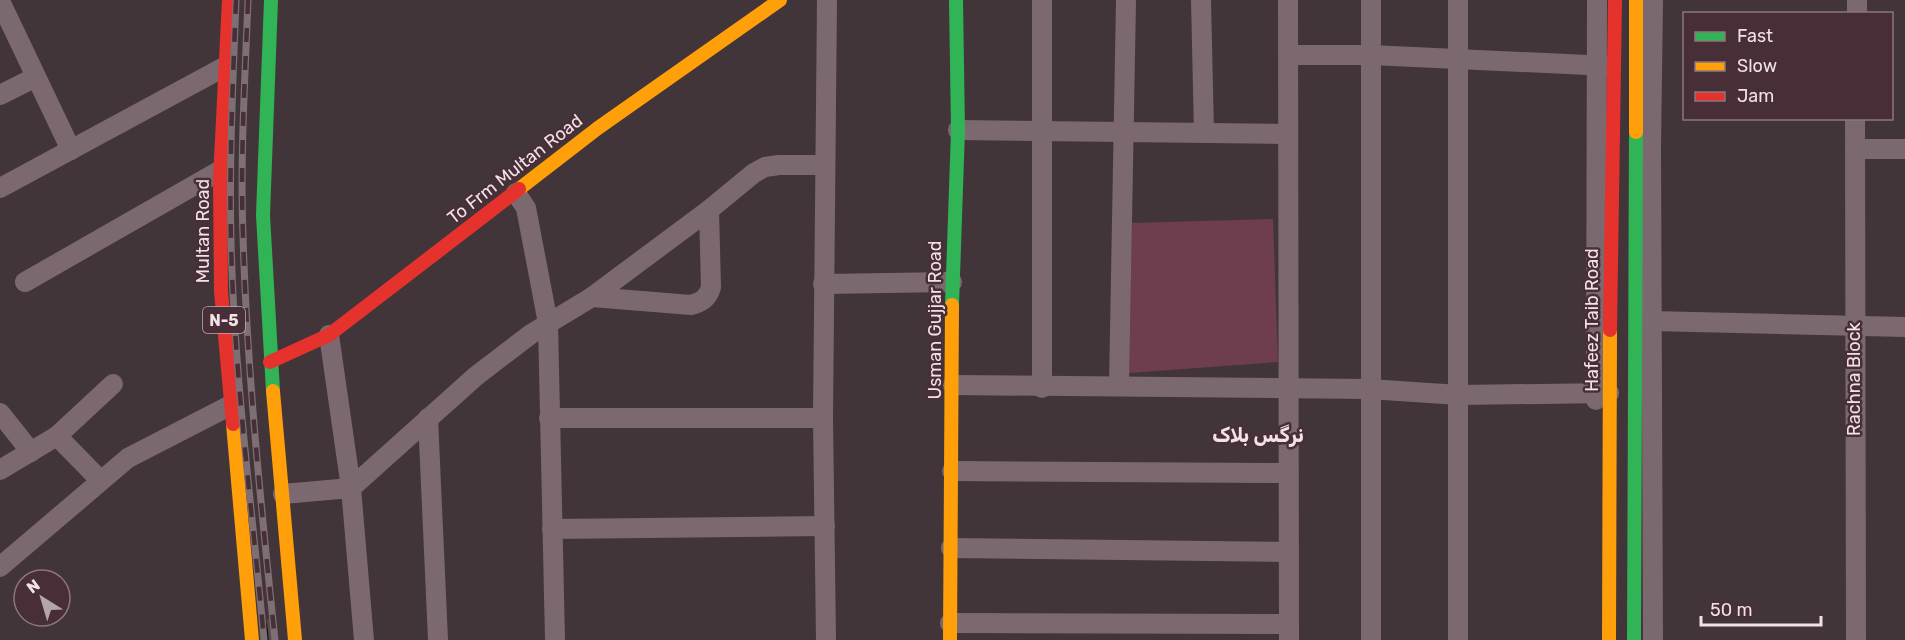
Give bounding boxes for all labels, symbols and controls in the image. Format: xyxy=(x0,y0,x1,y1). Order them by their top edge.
legend xyxy=(1683,12,1893,120)
text: Fast xyxy=(1737,25,1773,47)
text: Slow xyxy=(1737,55,1777,77)
text: Jam xyxy=(1737,85,1774,107)
street label: To Frm Multan Road xyxy=(443,109,587,229)
street label: Multan Road xyxy=(192,179,214,283)
street label: Usman Gujjar Road xyxy=(924,241,946,399)
street label: Hafeez Taib Road xyxy=(1581,248,1603,392)
road number: N-5 xyxy=(203,307,245,333)
street label: Rachna Block xyxy=(1843,321,1865,436)
district label: نرگس بلاک xyxy=(1212,423,1304,447)
north arrow xyxy=(12,568,72,628)
text: N xyxy=(23,575,44,597)
scale bar xyxy=(1701,589,1821,627)
text: 50 m xyxy=(1710,599,1753,621)

